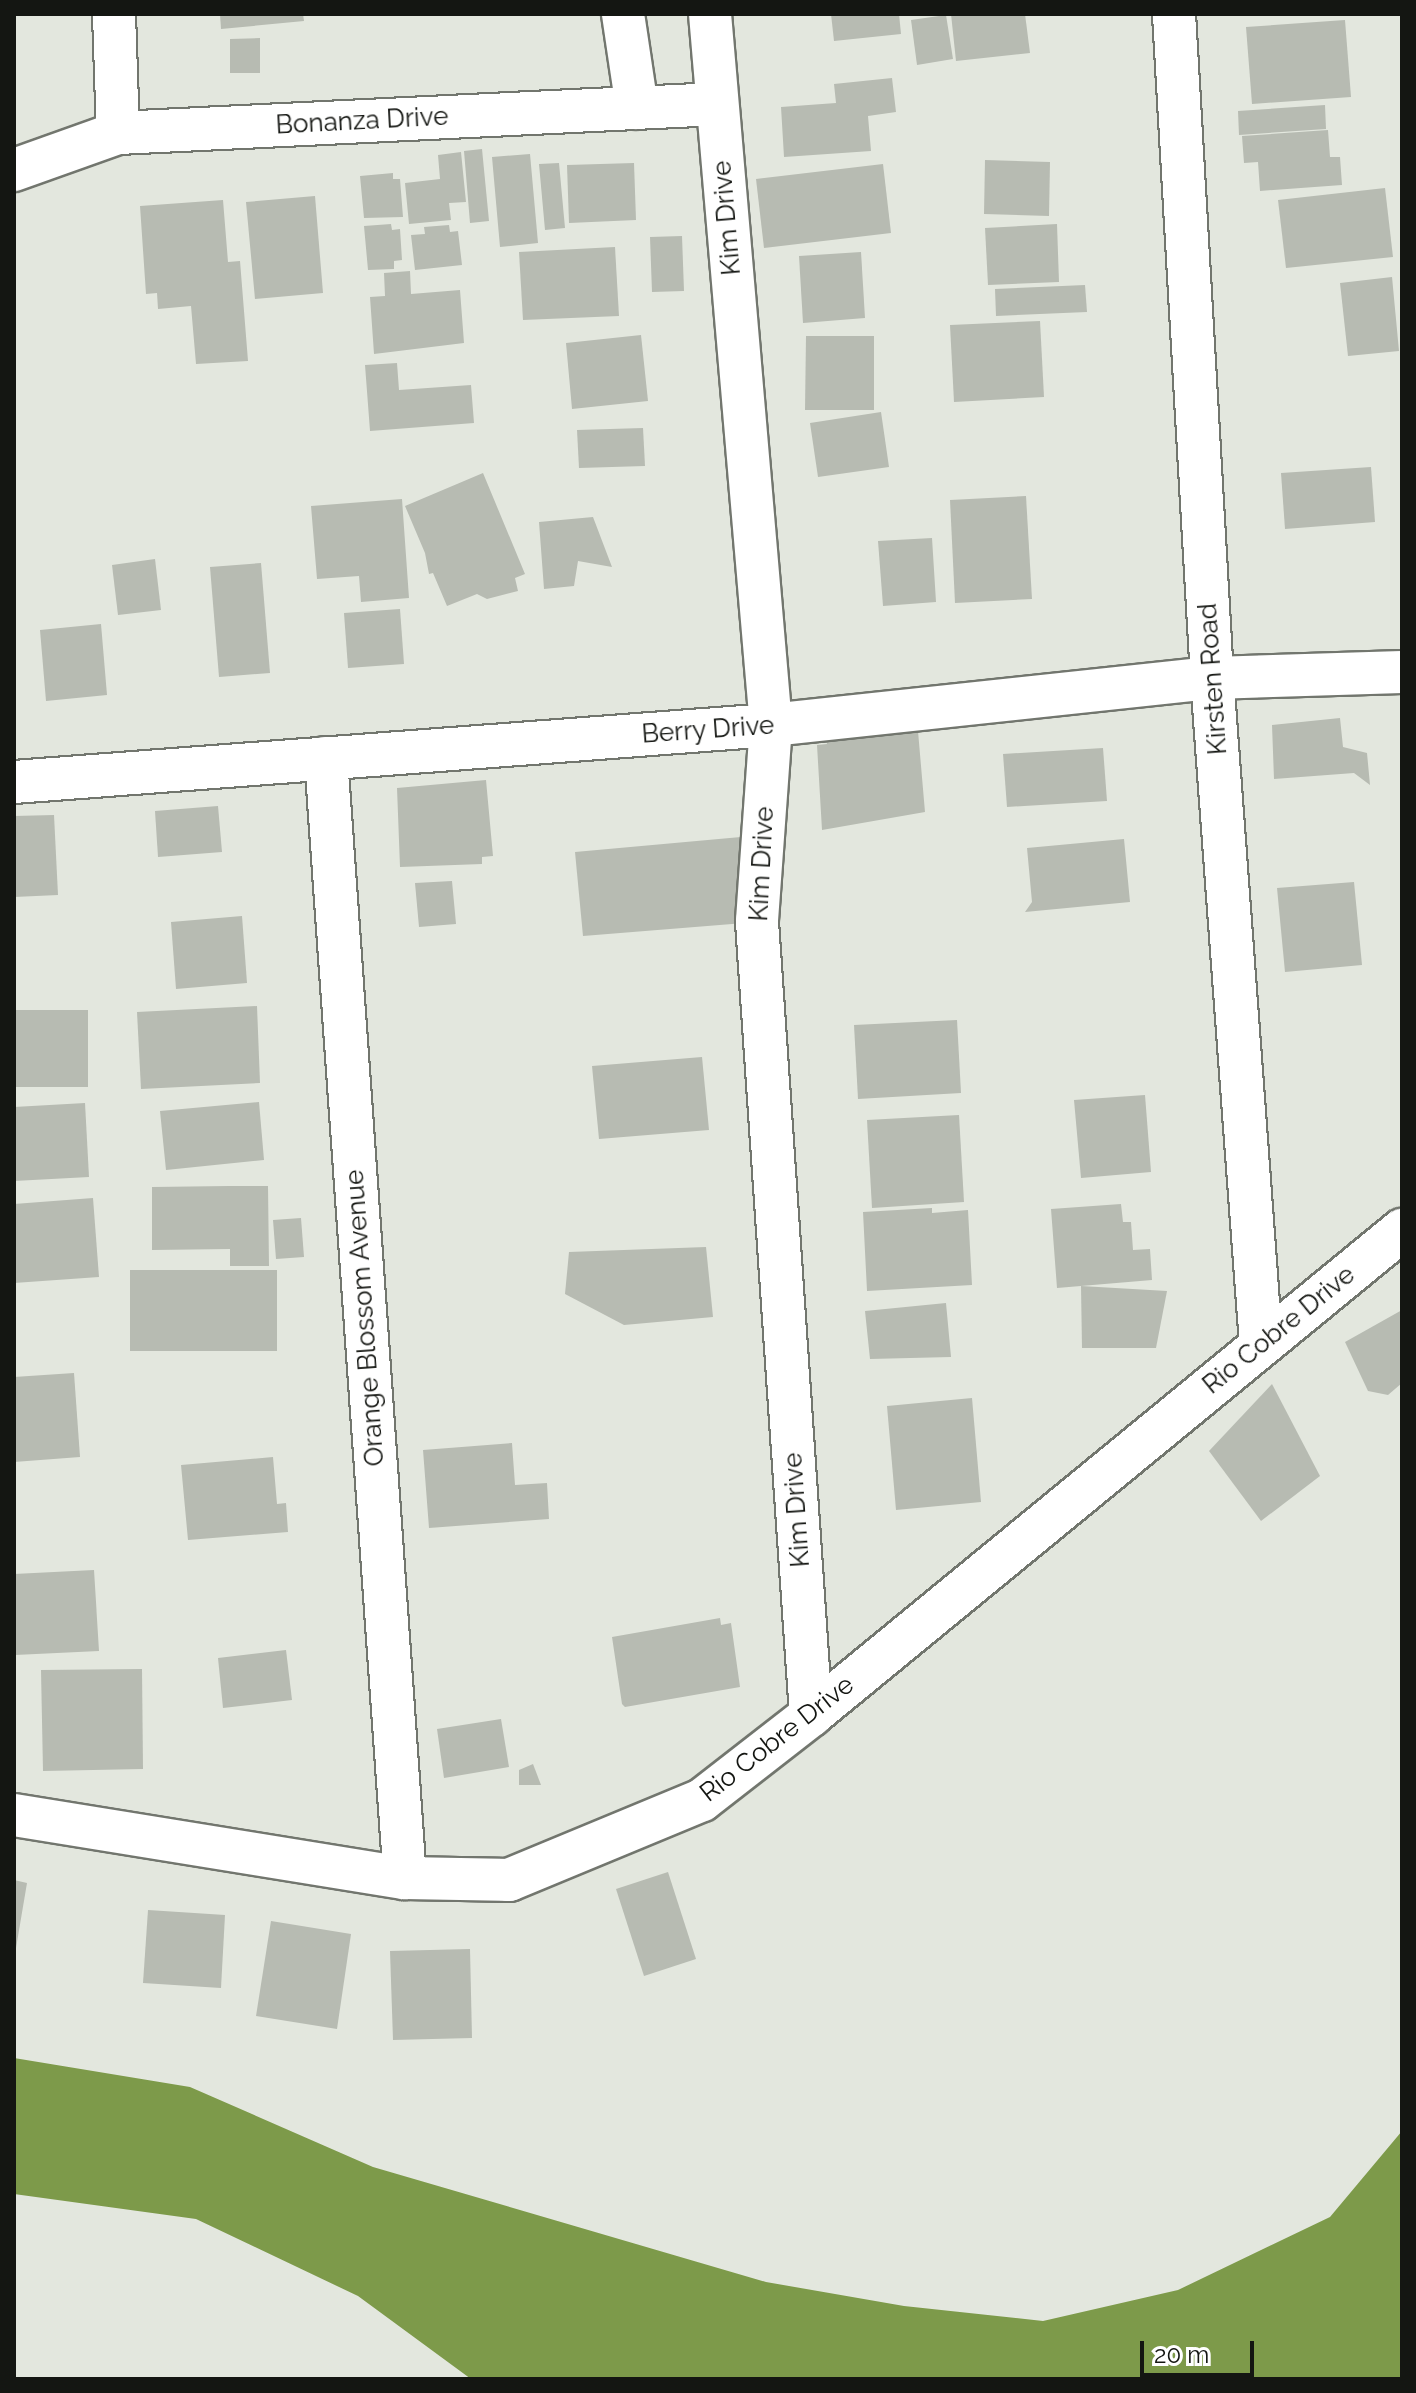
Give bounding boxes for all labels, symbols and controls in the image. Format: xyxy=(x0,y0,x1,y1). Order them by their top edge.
street label: Bonanza Drive xyxy=(275,101,449,141)
street label: Kim Drive xyxy=(706,159,748,277)
street label: Kirsten Road xyxy=(1192,602,1234,756)
street label: Berry Drive xyxy=(640,710,776,750)
street label: Kim Drive xyxy=(743,806,781,922)
street label: Orange Blossom Avenue xyxy=(339,1168,391,1468)
street label: Rio Cobre Drive xyxy=(1197,1259,1361,1401)
street label: Kim Drive xyxy=(777,1452,817,1568)
street label: Rio Cobre Drive xyxy=(694,1669,860,1809)
scale bar xyxy=(1144,2325,1258,2375)
text: 20 m xyxy=(1154,2340,1209,2369)

